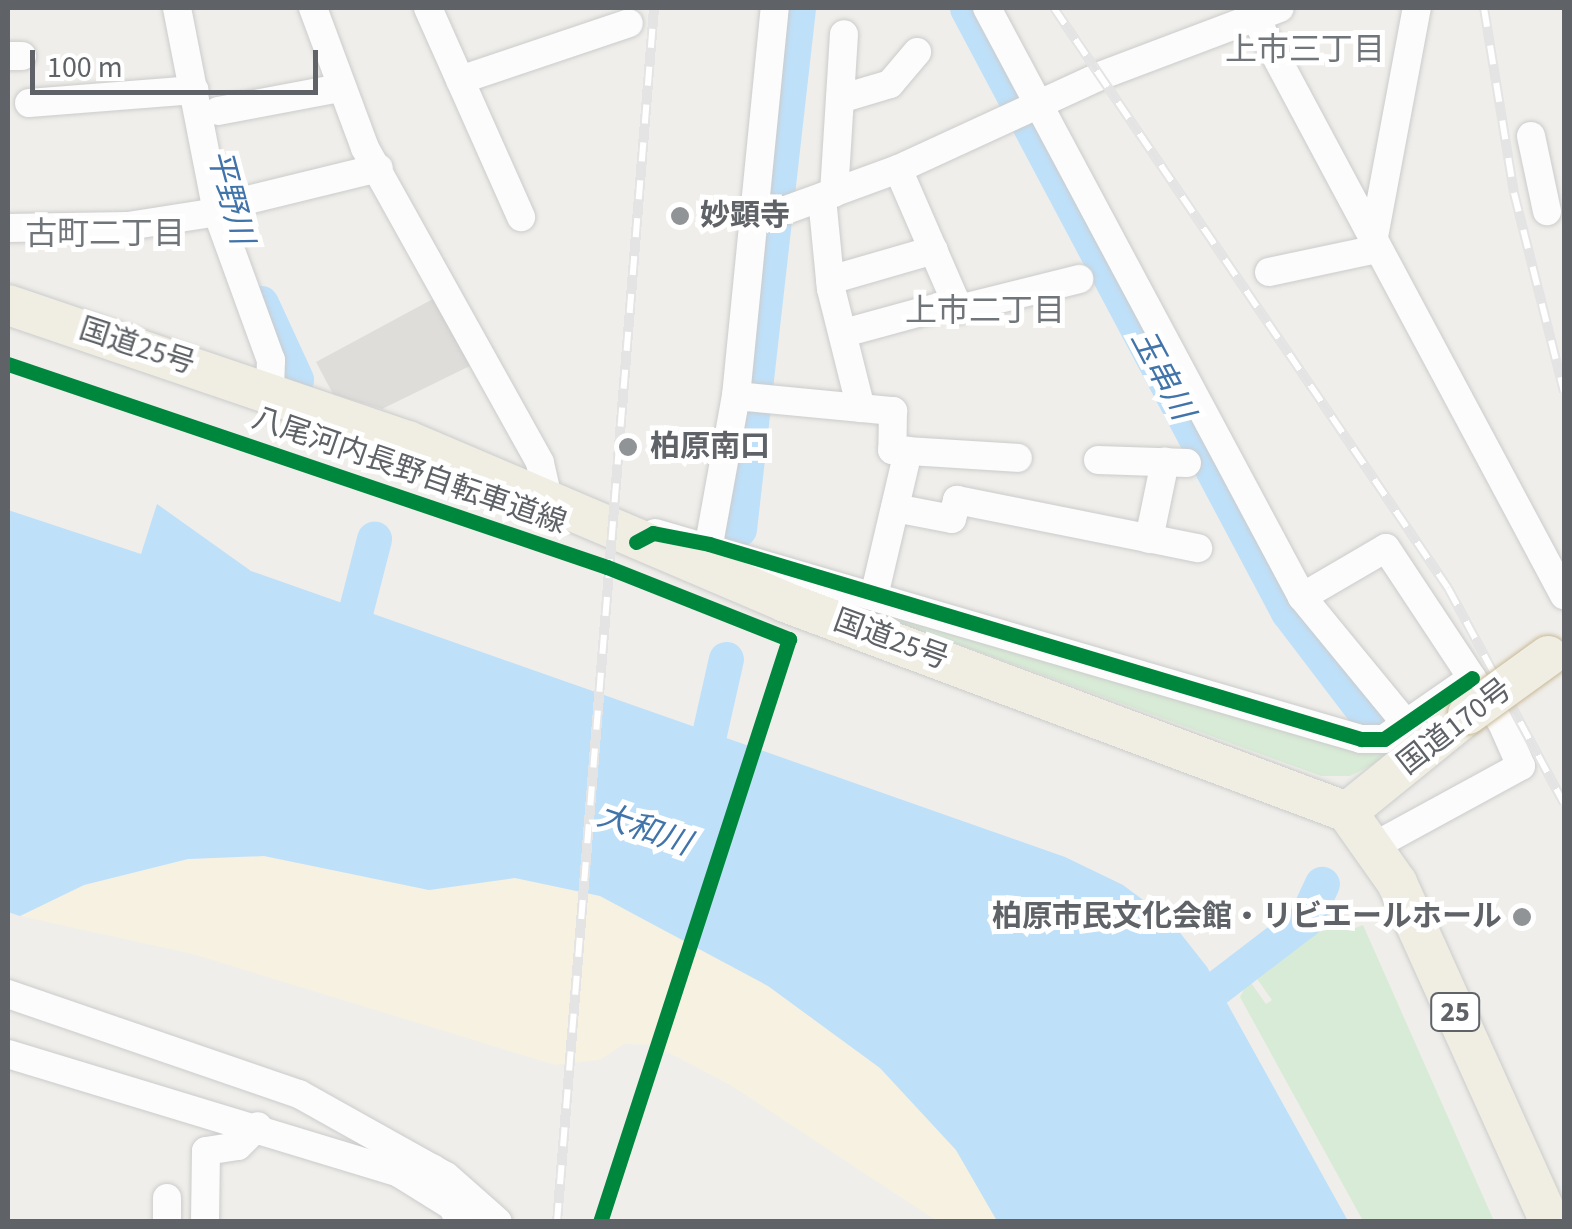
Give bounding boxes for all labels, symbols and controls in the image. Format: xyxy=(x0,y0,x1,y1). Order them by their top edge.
scale bar xyxy=(35,30,322,92)
district label: 上市三丁目 xyxy=(1225,31,1385,69)
text: 100 m xyxy=(47,46,123,89)
water label: 平野川 xyxy=(199,146,261,248)
place label: 妙顕寺 xyxy=(700,198,790,234)
marker: 妙顕寺 xyxy=(669,205,691,227)
district label: 古町二丁目 xyxy=(25,215,185,253)
district label: 上市二丁目 xyxy=(905,292,1065,330)
street label: 国道25号 xyxy=(74,311,200,383)
water label: 玉串川 xyxy=(1123,324,1201,426)
street label: 八尾河内長野自転車道線 xyxy=(247,400,571,542)
place label: 柏原南口 xyxy=(650,429,770,465)
marker: 柏原南口 xyxy=(615,434,641,460)
street label: 国道25号 xyxy=(829,603,953,677)
street label: 国道170号 xyxy=(1391,671,1519,783)
water label: 大和川 xyxy=(592,796,696,864)
place label: 柏原市民文化会館・リビエールホール xyxy=(992,899,1502,935)
marker: 柏原市民文化会館・リビエールホール xyxy=(1511,906,1533,928)
road number: 25 xyxy=(1430,989,1480,1035)

